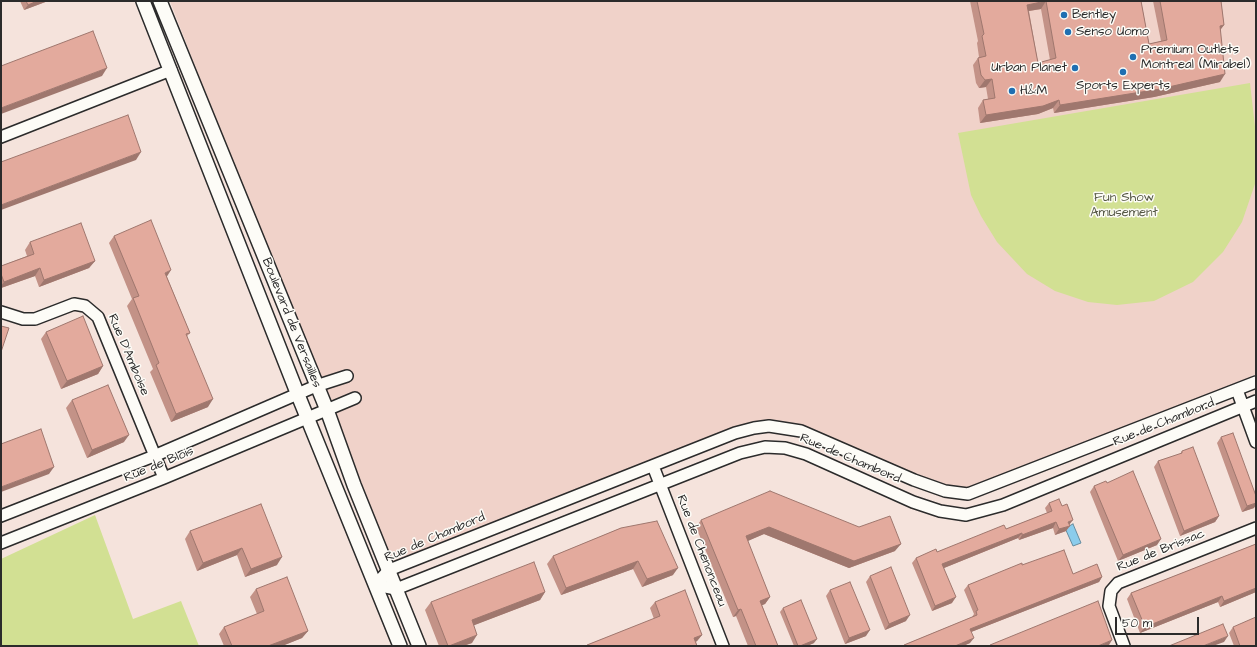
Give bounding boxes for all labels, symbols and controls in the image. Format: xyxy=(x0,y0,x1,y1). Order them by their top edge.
place label: Bentley xyxy=(1072,7,1116,23)
marker: Bentley xyxy=(1059,10,1069,20)
place label: Senso Uomo xyxy=(1076,24,1149,40)
marker: Senso Uomo xyxy=(1063,27,1073,37)
place label: Premium Outlets Montreal (Mirabel) xyxy=(1141,42,1250,73)
marker: Premium Outlets Montreal (Mirabel) xyxy=(1128,52,1138,62)
place label: Urban Planet xyxy=(991,60,1067,76)
marker: Urban Planet xyxy=(1070,63,1080,73)
marker: Sports Experts xyxy=(1118,67,1128,77)
place label: Sports Experts xyxy=(1076,78,1170,94)
place label: H&M xyxy=(1020,83,1047,99)
marker: H&M xyxy=(1007,86,1017,96)
park label: Fun Show Amusement xyxy=(1090,190,1158,221)
street label: Boulevard de Versailles xyxy=(258,256,324,390)
street label: Rue D'Amboise xyxy=(104,312,152,398)
street label: Rue de Chambord xyxy=(1111,396,1217,450)
street label: Rue de Chambord xyxy=(797,431,903,487)
street label: Rue de Blois xyxy=(122,444,196,486)
street label: Rue de Chenonceau xyxy=(672,493,730,609)
street label: Rue de Chambord xyxy=(382,510,488,566)
street label: Rue de Brissac xyxy=(1115,526,1207,576)
scale bar xyxy=(1117,609,1201,635)
text: 50 m xyxy=(1122,615,1152,632)

